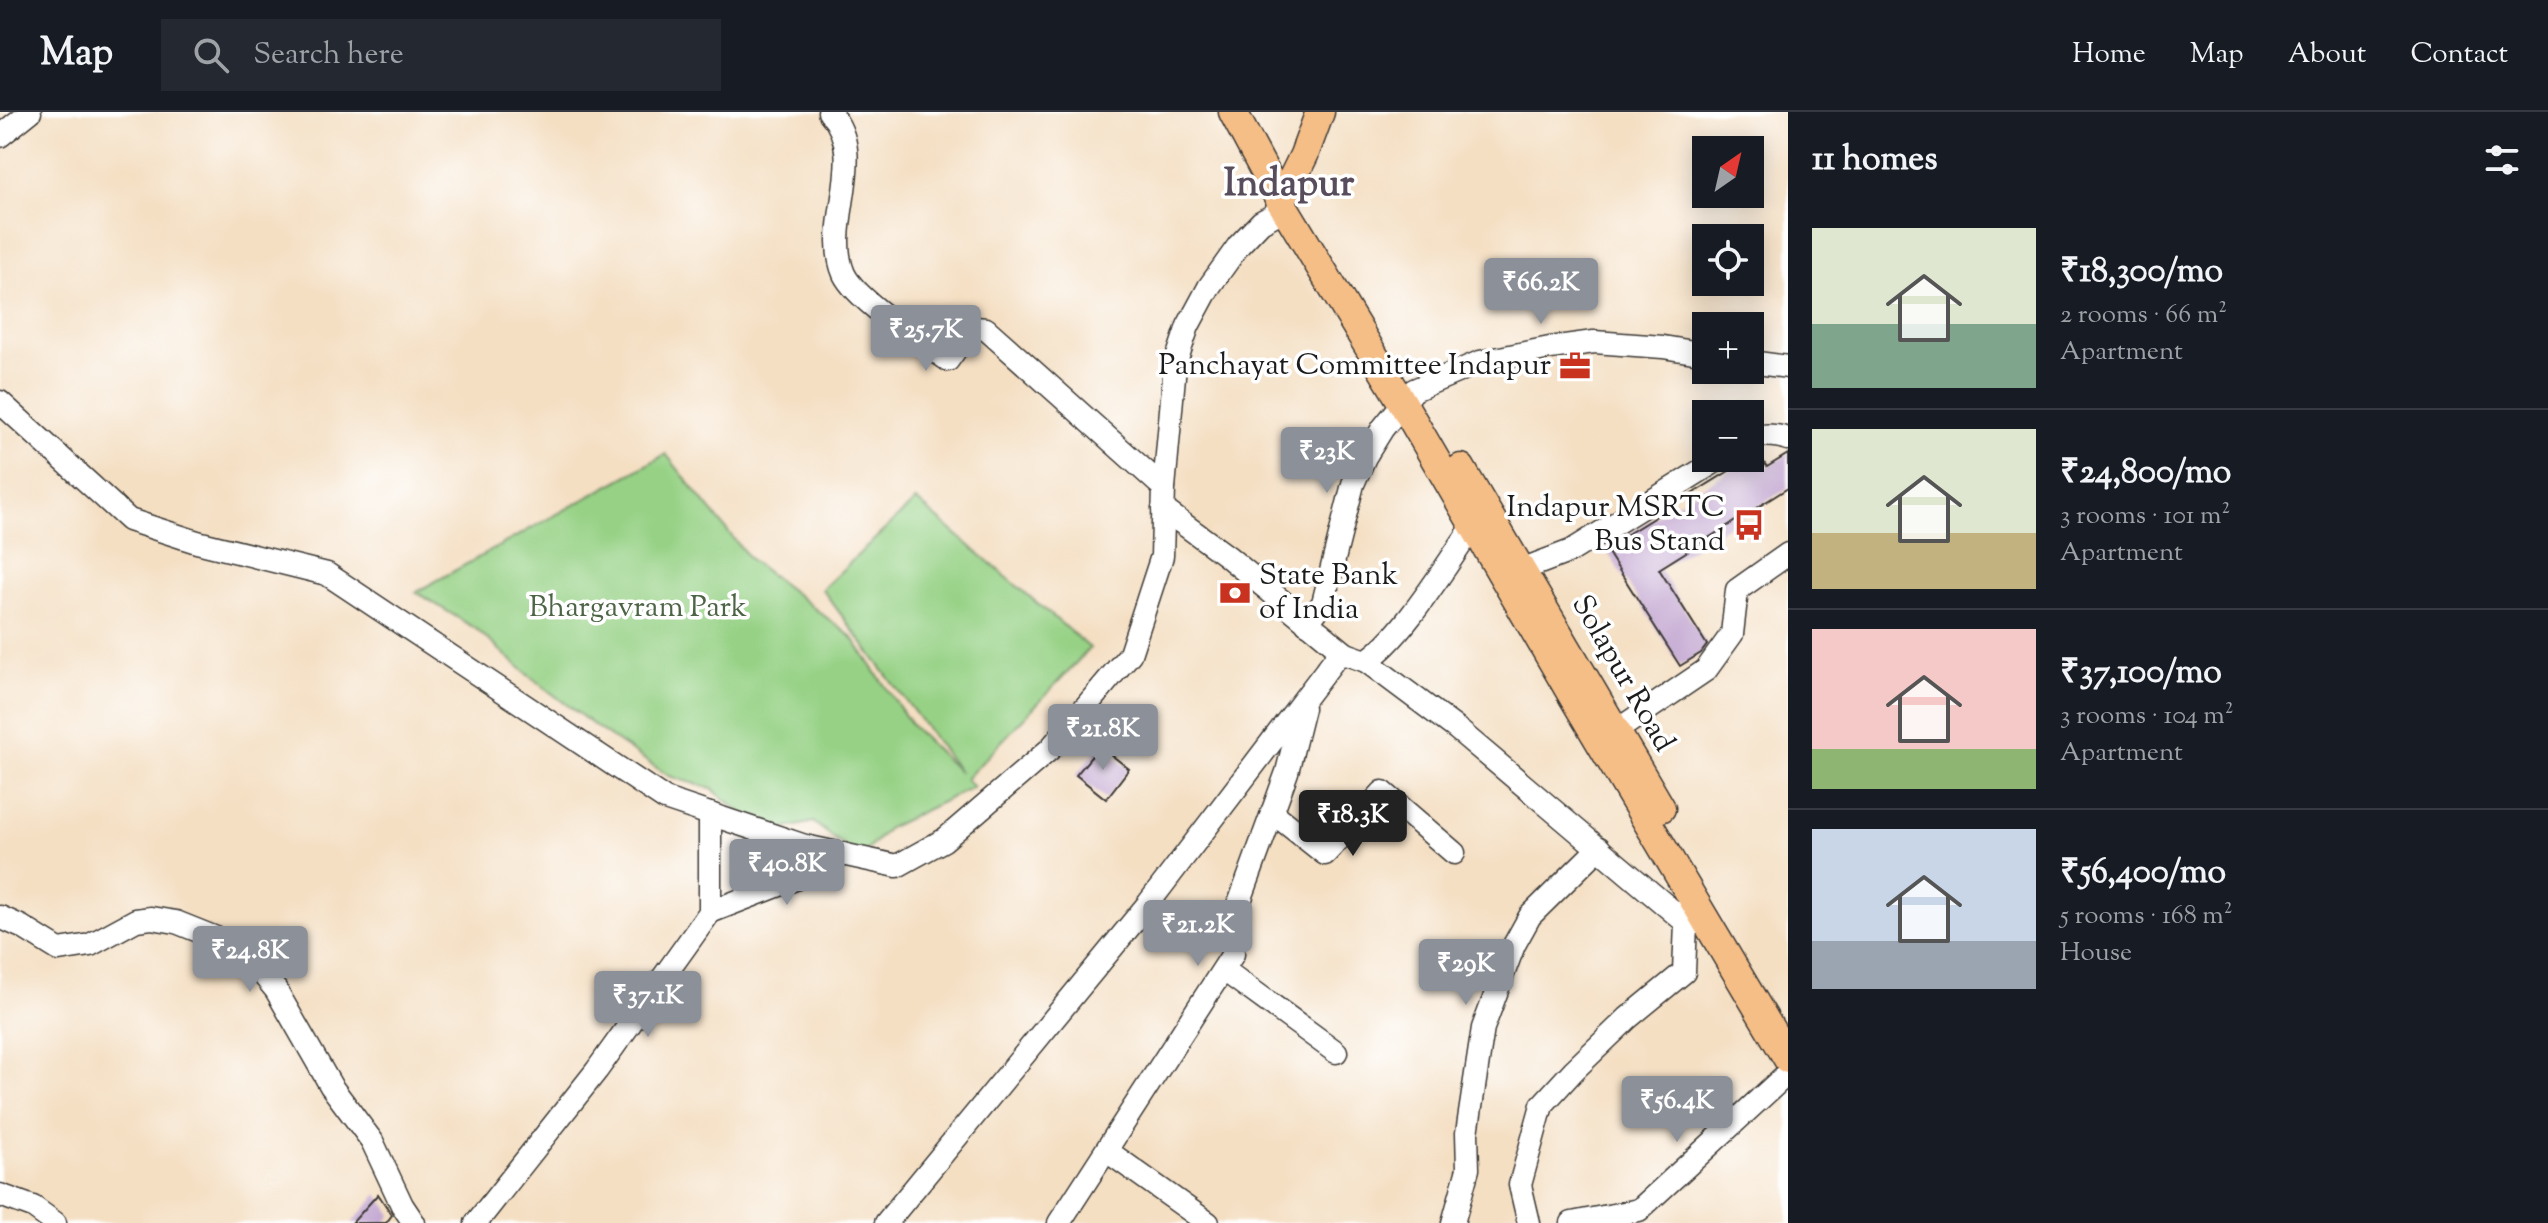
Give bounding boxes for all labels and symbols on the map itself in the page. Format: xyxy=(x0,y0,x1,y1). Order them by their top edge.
north arrow xyxy=(1692,136,1764,208)
district label: Indapur xyxy=(1224,159,1355,213)
pin: ₹66.2K xyxy=(1476,258,1606,326)
pin: ₹25.7K xyxy=(861,305,991,373)
place label: Panchayat Committee Indapur xyxy=(1158,345,1551,388)
office icon: Panchayat Committee Indapur xyxy=(1558,349,1592,383)
pin: ₹23K xyxy=(1280,427,1374,495)
place label: Indapur MSRTC Bus Stand xyxy=(1506,487,1725,564)
bus stop icon: Indapur MSRTC Bus Stand xyxy=(1732,508,1766,542)
place label: State Bank of India xyxy=(1259,555,1398,632)
bank icon: State Bank of India xyxy=(1218,576,1252,610)
park label: Bhargavram Park xyxy=(529,587,747,630)
street label: Solapur Road xyxy=(1560,587,1684,761)
pin: ₹21.8K xyxy=(1038,704,1168,772)
pin: ₹18.3K xyxy=(1288,790,1418,858)
pin: ₹40.8K xyxy=(722,839,852,907)
pin: ₹21.2K xyxy=(1133,900,1263,968)
pin: ₹24.8K xyxy=(185,926,315,994)
pin: ₹29K xyxy=(1419,939,1513,1007)
pin: ₹37.1K xyxy=(583,971,713,1039)
pin: ₹56.4K xyxy=(1612,1076,1742,1144)

